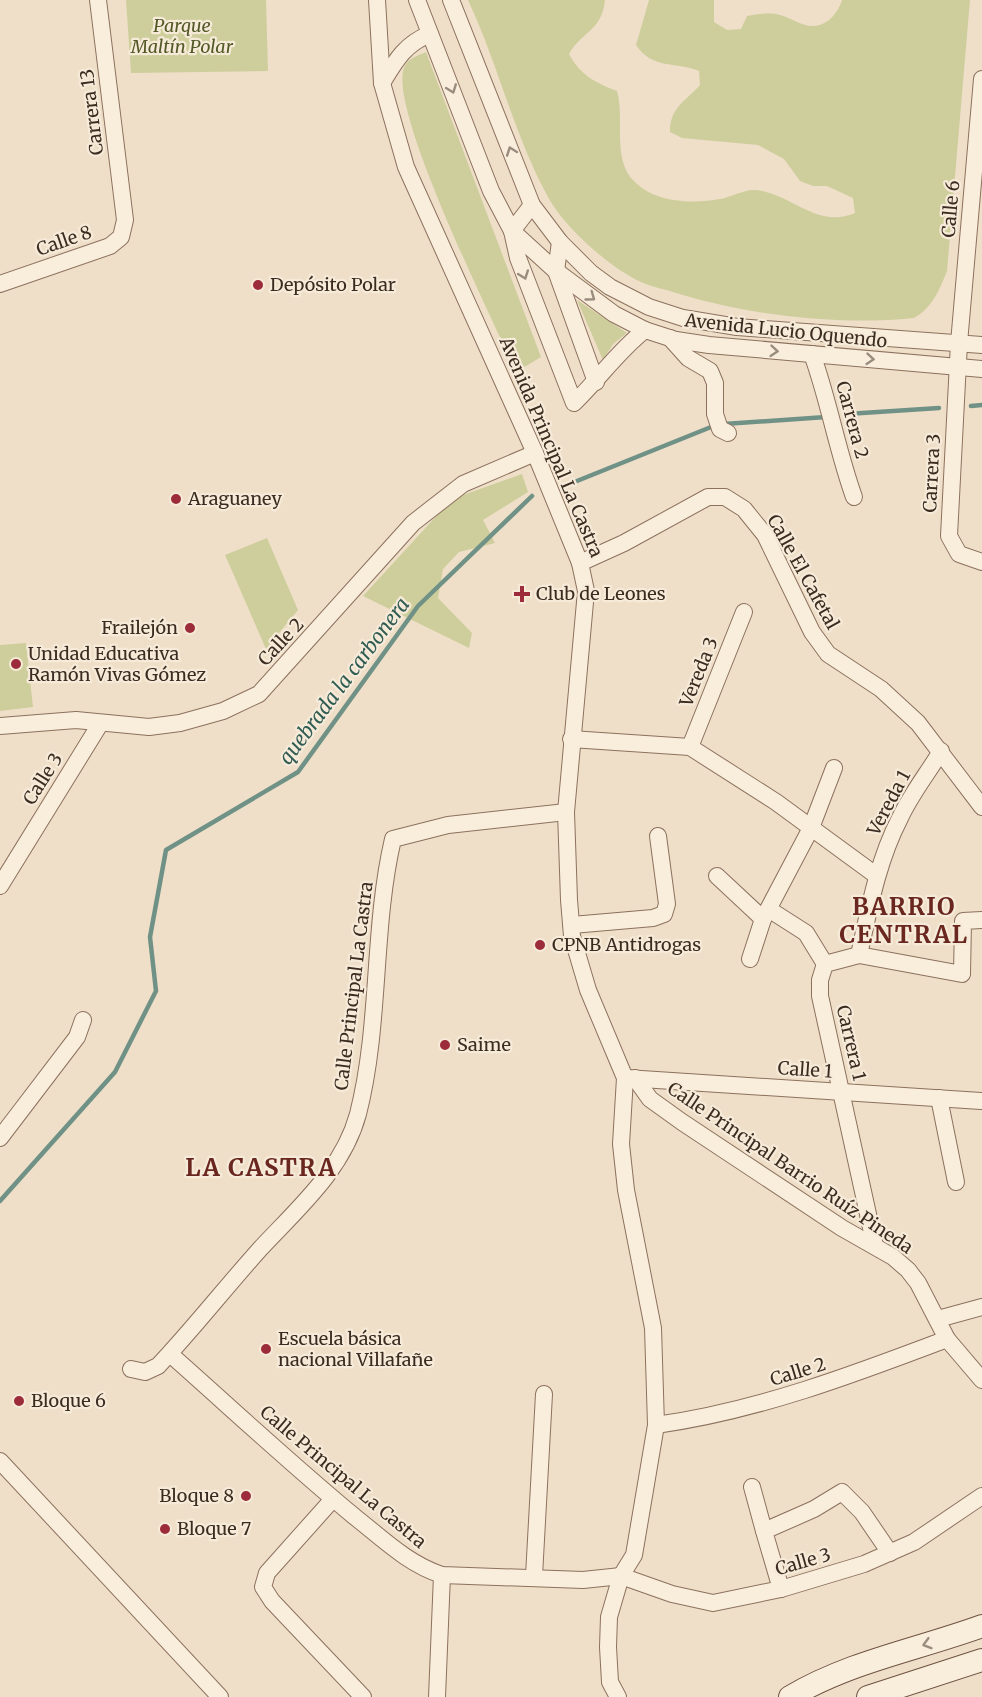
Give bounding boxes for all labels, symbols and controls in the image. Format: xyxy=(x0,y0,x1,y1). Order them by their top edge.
park label: Parque Maltín Polar xyxy=(130,14,234,58)
street label: Carrera 13 xyxy=(75,68,108,156)
one-way arrow xyxy=(444,83,457,93)
one-way arrow xyxy=(505,146,518,156)
street label: Calle 6 xyxy=(937,179,964,239)
street label: Calle 8 xyxy=(33,220,95,261)
one-way arrow xyxy=(517,270,530,280)
place label: Depósito Polar xyxy=(270,273,396,296)
marker: Depósito Polar xyxy=(251,278,265,292)
one-way arrow xyxy=(584,290,595,301)
street label: Avenida Lucio Oquendo xyxy=(683,308,888,353)
street label: Avenida Principal La Castra xyxy=(494,332,609,561)
one-way arrow xyxy=(770,344,779,357)
one-way arrow xyxy=(866,352,875,365)
street label: Carrera 2 xyxy=(831,379,874,461)
street label: Carrera 3 xyxy=(918,433,945,513)
place label: Araguaney xyxy=(187,487,283,510)
marker: Araguaney xyxy=(169,492,183,506)
street label: Calle El Cafetal xyxy=(762,510,845,634)
place label: Club de Leones xyxy=(536,582,666,605)
marker: Club de Leones xyxy=(513,585,531,603)
water label: quebrada la carbonera xyxy=(273,592,415,769)
street label: Calle 2 xyxy=(253,613,309,670)
place label: Frailejón xyxy=(101,616,178,639)
marker: Frailejón xyxy=(183,621,197,635)
street label: Vereda 3 xyxy=(674,634,723,711)
place label: Unidad Educativa Ramón Vivas Gómez xyxy=(28,642,206,686)
marker: Unidad Educativa Ramón Vivas Gómez xyxy=(9,657,23,671)
street label: Calle 3 xyxy=(18,749,67,809)
street label: Vereda 1 xyxy=(861,766,915,840)
street label: Calle Principal La Castra xyxy=(329,880,378,1092)
district label: BARRIO CENTRAL xyxy=(839,891,969,950)
place label: CPNB Antidrogas xyxy=(552,933,701,956)
marker: CPNB Antidrogas xyxy=(533,938,547,952)
street label: Carrera 1 xyxy=(832,1003,871,1083)
place label: Saime xyxy=(457,1033,511,1056)
marker: Saime xyxy=(438,1038,452,1052)
street label: Calle 1 xyxy=(777,1056,833,1083)
street label: Calle Principal Barrio Ruíz Pineda xyxy=(663,1077,918,1259)
district label: LA CASTRA xyxy=(185,1152,337,1183)
place label: Escuela básica nacional Villafañe xyxy=(278,1327,433,1371)
marker: Escuela básica nacional Villafañe xyxy=(259,1342,273,1356)
street label: Calle 2 xyxy=(767,1352,829,1391)
place label: Bloque 6 xyxy=(31,1389,106,1412)
marker: Bloque 6 xyxy=(12,1394,26,1408)
street label: Calle Principal La Castra xyxy=(255,1400,431,1553)
place label: Bloque 8 xyxy=(159,1484,234,1507)
marker: Bloque 8 xyxy=(239,1489,253,1503)
place label: Bloque 7 xyxy=(177,1517,251,1540)
marker: Bloque 7 xyxy=(158,1522,172,1536)
street label: Calle 3 xyxy=(772,1543,833,1580)
one-way arrow xyxy=(922,1637,932,1649)

